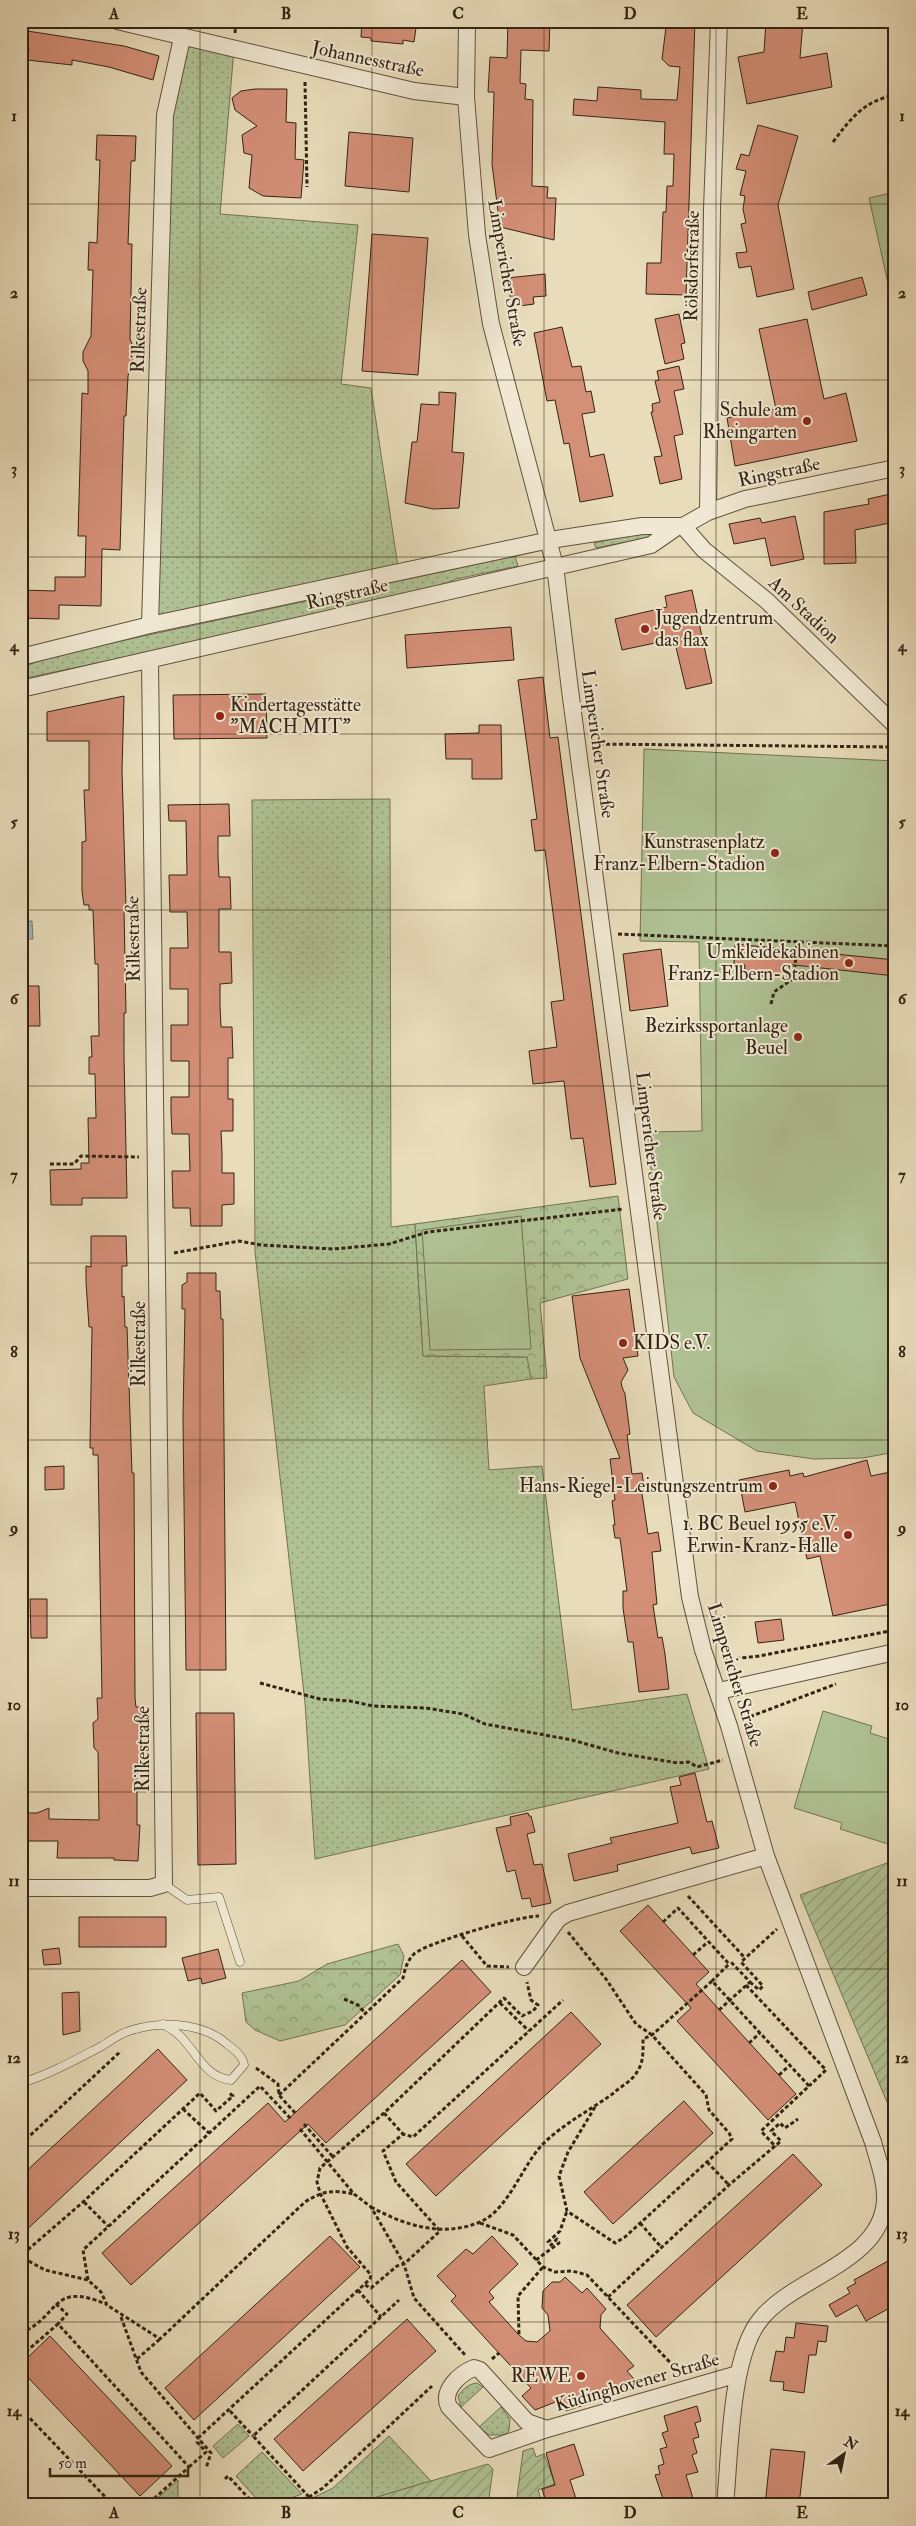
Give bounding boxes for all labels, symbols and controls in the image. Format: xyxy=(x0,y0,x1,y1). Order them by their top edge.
text: A xyxy=(108,4,120,24)
text: B xyxy=(281,4,291,24)
text: C xyxy=(452,4,464,24)
text: D xyxy=(623,4,637,24)
text: E xyxy=(796,4,808,24)
street label: Johannesstraße xyxy=(309,35,426,83)
text: 1 xyxy=(11,106,17,126)
text: 1 xyxy=(899,106,905,126)
street label: Limpericher Straße xyxy=(481,197,532,349)
street label: Rölsdorfstraße xyxy=(679,210,705,322)
text: 2 xyxy=(10,283,18,303)
text: 2 xyxy=(898,283,906,303)
street label: Rilkestraße xyxy=(126,287,152,373)
place label: Schule am Rheingarten xyxy=(703,398,797,444)
marker: Schule am Rheingarten xyxy=(801,415,813,427)
street label: Ringstraße xyxy=(736,452,822,492)
text: 3 xyxy=(11,459,17,479)
text: 3 xyxy=(899,459,905,479)
street label: Am Stadion xyxy=(763,570,845,649)
street label: Ringstraße xyxy=(304,573,390,615)
place label: Jugendzentrum das flax xyxy=(654,606,773,652)
marker: Jugendzentrum das flax xyxy=(639,623,651,635)
text: 4 xyxy=(9,636,20,656)
text: 4 xyxy=(897,636,908,656)
street label: Limpericher Straße xyxy=(575,668,620,820)
place label: Kindertagesstätte "MACH MIT" xyxy=(230,693,361,739)
marker: Kindertagesstätte "MACH MIT" xyxy=(214,710,226,722)
text: 5 xyxy=(10,812,18,832)
text: 5 xyxy=(898,812,906,832)
place label: Kunstrasenplatz Franz-Elbern-Stadion xyxy=(593,830,765,876)
marker: Kunstrasenplatz Franz-Elbern-Stadion xyxy=(769,847,781,859)
street label: Rilkestraße xyxy=(120,896,146,982)
place label: Umkleidekabinen Franz-Elbern-Stadion xyxy=(667,940,839,986)
marker: Umkleidekabinen Franz-Elbern-Stadion xyxy=(843,957,855,969)
text: 6 xyxy=(10,989,20,1009)
text: 6 xyxy=(898,989,908,1009)
place label: Bezirkssportanlage Beuel xyxy=(645,1014,788,1060)
marker: Bezirkssportanlage Beuel xyxy=(792,1031,804,1043)
street label: Limpericher Straße xyxy=(629,1070,672,1222)
text: 7 xyxy=(10,1165,18,1185)
text: 7 xyxy=(898,1165,906,1185)
street label: Rilkestraße xyxy=(127,1301,151,1387)
place label: KIDS e.V. xyxy=(633,1331,710,1355)
marker: KIDS e.V. xyxy=(617,1337,629,1349)
text: 8 xyxy=(10,1342,18,1362)
text: 8 xyxy=(898,1342,906,1362)
place label: Hans-Riegel-Leistungszentrum xyxy=(519,1474,763,1498)
marker: Hans-Riegel-Leistungszentrum xyxy=(767,1480,779,1492)
place label: 1. BC Beuel 1955 e.V. Erwin-Kranz-Halle xyxy=(683,1512,838,1558)
text: 9 xyxy=(8,1518,18,1538)
text: 9 xyxy=(896,1518,906,1538)
marker: 1. BC Beuel 1955 e.V. Erwin-Kranz-Halle xyxy=(842,1529,854,1541)
street label: Limpericher Straße xyxy=(701,1600,768,1750)
text: 10 xyxy=(7,1695,21,1715)
text: 10 xyxy=(895,1695,909,1715)
street label: Rilkestraße xyxy=(131,1706,155,1792)
text: 11 xyxy=(8,1871,20,1891)
text: 11 xyxy=(896,1871,908,1891)
text: 12 xyxy=(7,2048,21,2068)
text: 12 xyxy=(895,2048,909,2068)
text: 13 xyxy=(8,2224,20,2244)
text: 13 xyxy=(896,2224,908,2244)
street label: Küdinghovener Straße xyxy=(552,2347,722,2417)
place label: REWE xyxy=(511,2364,571,2388)
marker: REWE xyxy=(575,2370,587,2382)
text: 14 xyxy=(7,2401,23,2421)
text: 14 xyxy=(895,2401,911,2421)
north arrow xyxy=(818,2428,868,2478)
text: N xyxy=(840,2432,861,2454)
scale bar xyxy=(50,2446,188,2478)
text: 50 m xyxy=(58,2454,87,2473)
text: A xyxy=(108,2503,120,2523)
text: B xyxy=(281,2503,291,2523)
text: C xyxy=(452,2503,464,2523)
text: D xyxy=(623,2503,637,2523)
text: E xyxy=(796,2503,808,2523)

